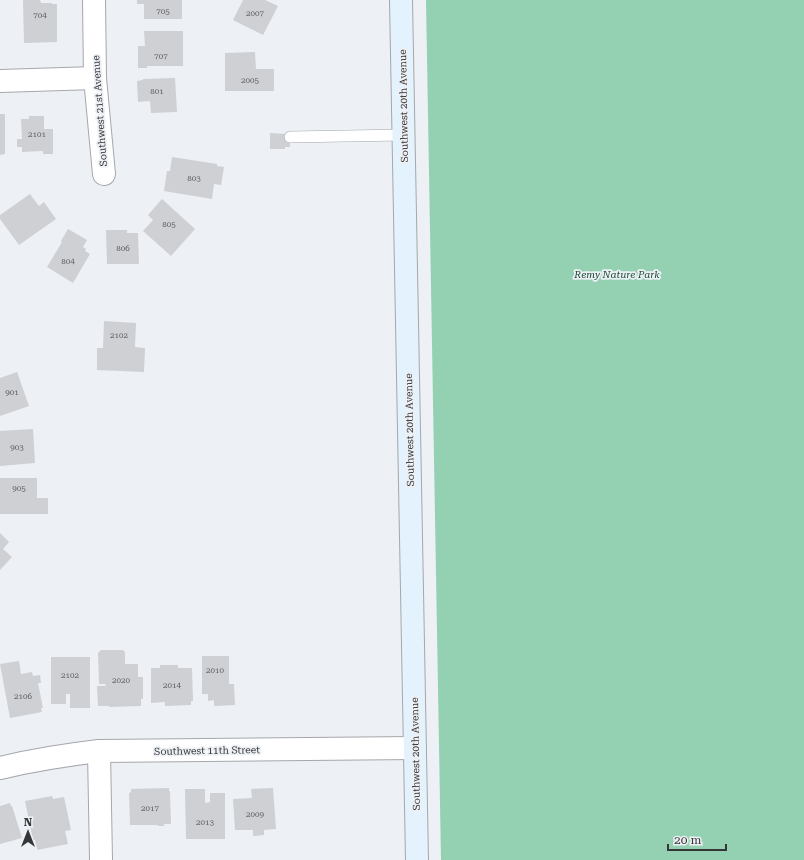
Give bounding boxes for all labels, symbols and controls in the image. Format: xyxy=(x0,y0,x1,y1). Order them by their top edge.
house number: 705 xyxy=(156,7,170,16)
house number: 2007 xyxy=(246,9,264,18)
house number: 704 xyxy=(33,11,47,20)
street label: Southwest 20th Avenue xyxy=(397,49,410,163)
house number: 707 xyxy=(154,52,168,61)
street label: Southwest 21st Avenue xyxy=(90,54,109,167)
house number: 2005 xyxy=(241,76,259,85)
house number: 801 xyxy=(150,87,164,96)
house number: 2101 xyxy=(28,130,46,139)
house number: 803 xyxy=(187,174,201,183)
house number: 805 xyxy=(162,220,176,229)
house number: 806 xyxy=(116,244,130,253)
house number: 804 xyxy=(61,257,75,266)
park label: Remy Nature Park xyxy=(573,269,660,280)
house number: 2102 xyxy=(110,331,128,340)
street label: Southwest 20th Avenue xyxy=(403,373,416,487)
house number: 901 xyxy=(5,388,19,397)
house number: 903 xyxy=(10,443,24,452)
house number: 905 xyxy=(12,484,26,493)
house number: 2010 xyxy=(206,666,224,675)
house number: 2102 xyxy=(61,671,79,680)
house number: 2020 xyxy=(112,676,130,685)
house number: 2014 xyxy=(163,681,181,690)
house number: 2106 xyxy=(14,692,32,701)
street label: Southwest 20th Avenue xyxy=(409,697,422,811)
street label: Southwest 11th Street xyxy=(154,744,260,757)
house number: 2017 xyxy=(141,804,159,813)
house number: 2009 xyxy=(246,810,264,819)
north arrow xyxy=(8,812,48,852)
text: N xyxy=(24,816,33,829)
house number: 2013 xyxy=(196,818,214,827)
scale bar xyxy=(668,826,726,852)
text: 20 m xyxy=(674,833,701,847)

